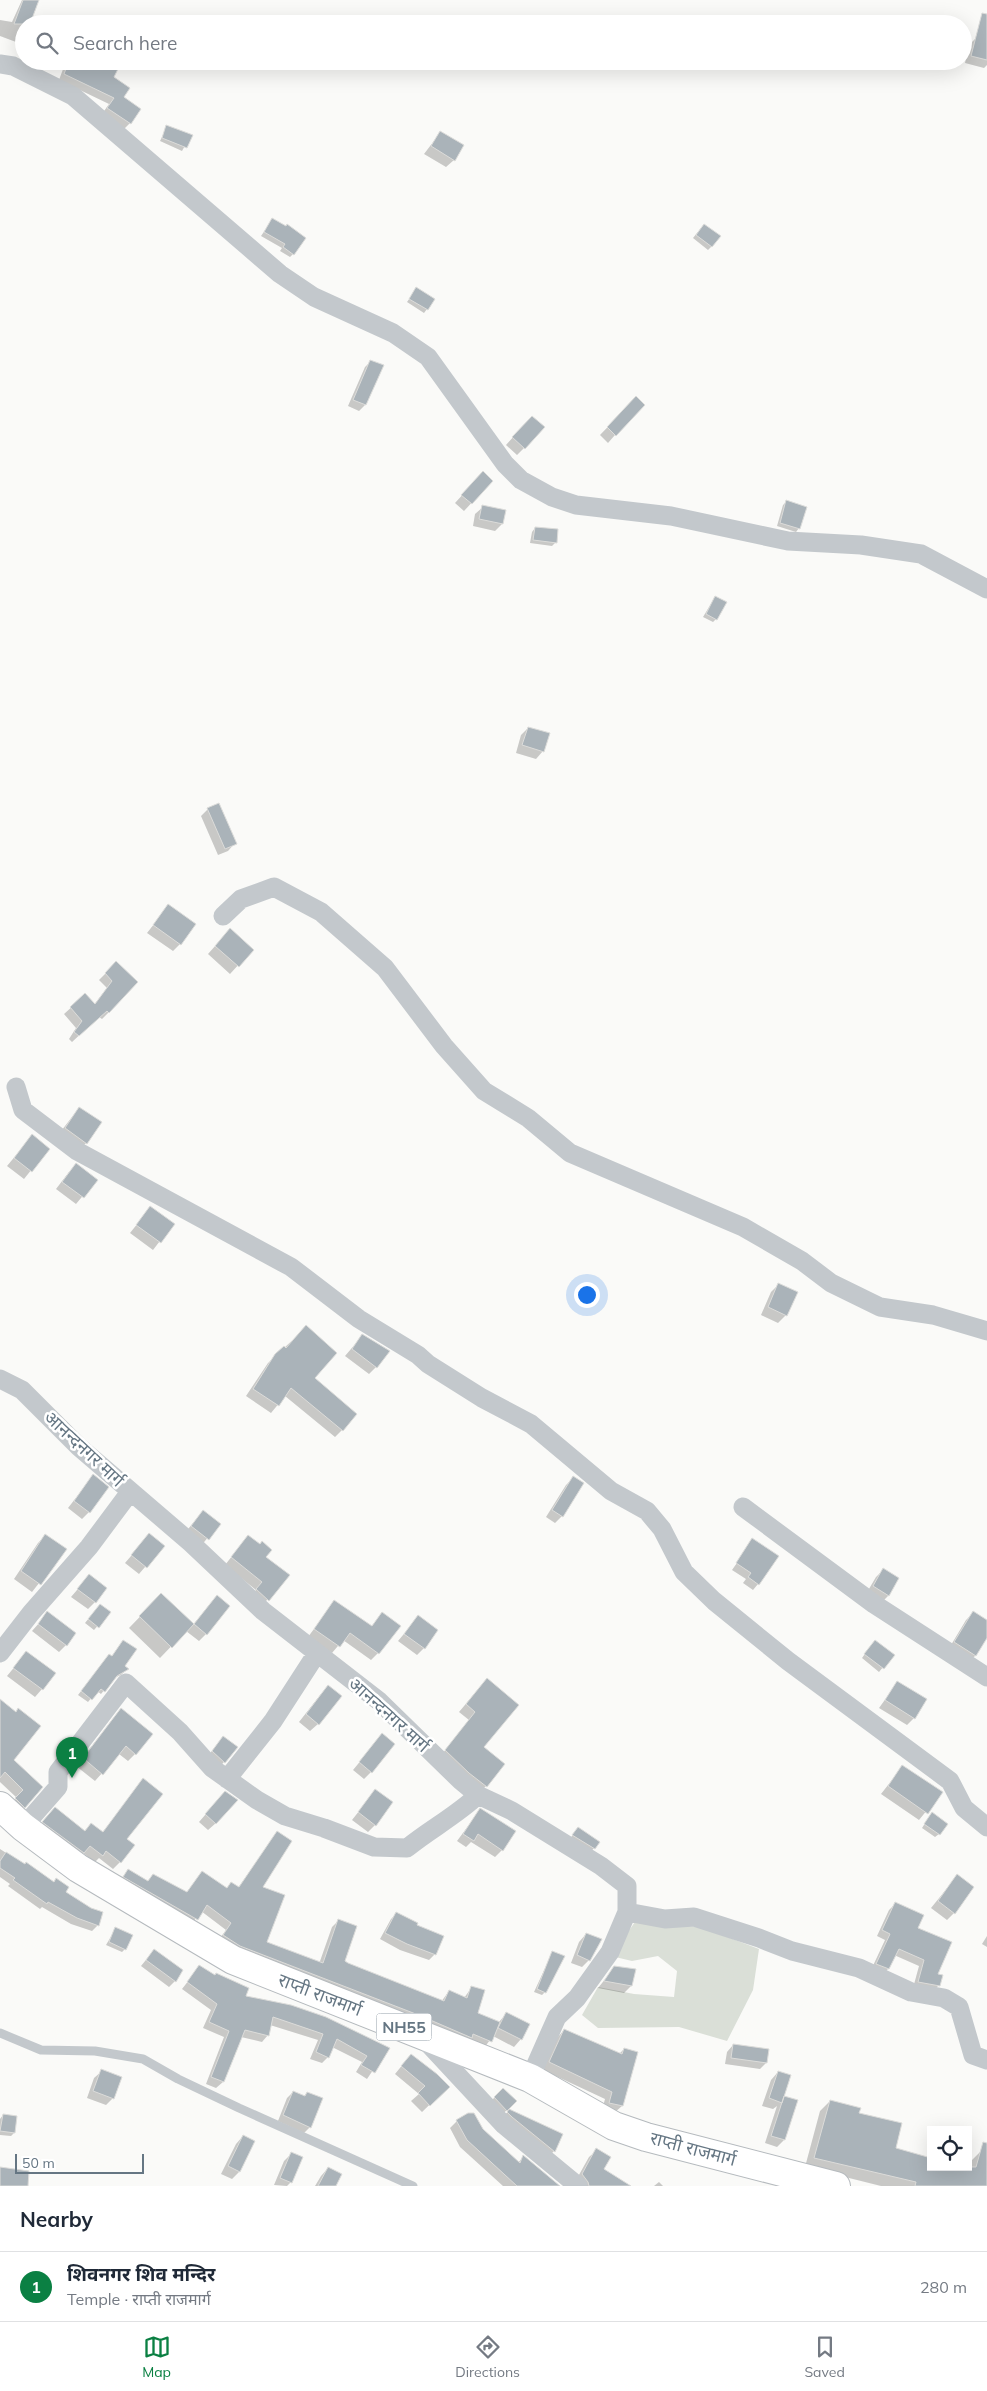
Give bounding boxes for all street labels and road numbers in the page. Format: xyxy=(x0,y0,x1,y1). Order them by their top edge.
street label: आनन्दनगर मार्ग xyxy=(39,1406,130,1492)
street label: आनन्दनगर मार्ग xyxy=(344,1672,435,1758)
street label: राप्ती राजमार्ग xyxy=(275,1968,366,2021)
road number: NH55 xyxy=(376,2014,432,2040)
street label: राप्ती राजमार्ग xyxy=(648,2126,740,2171)

